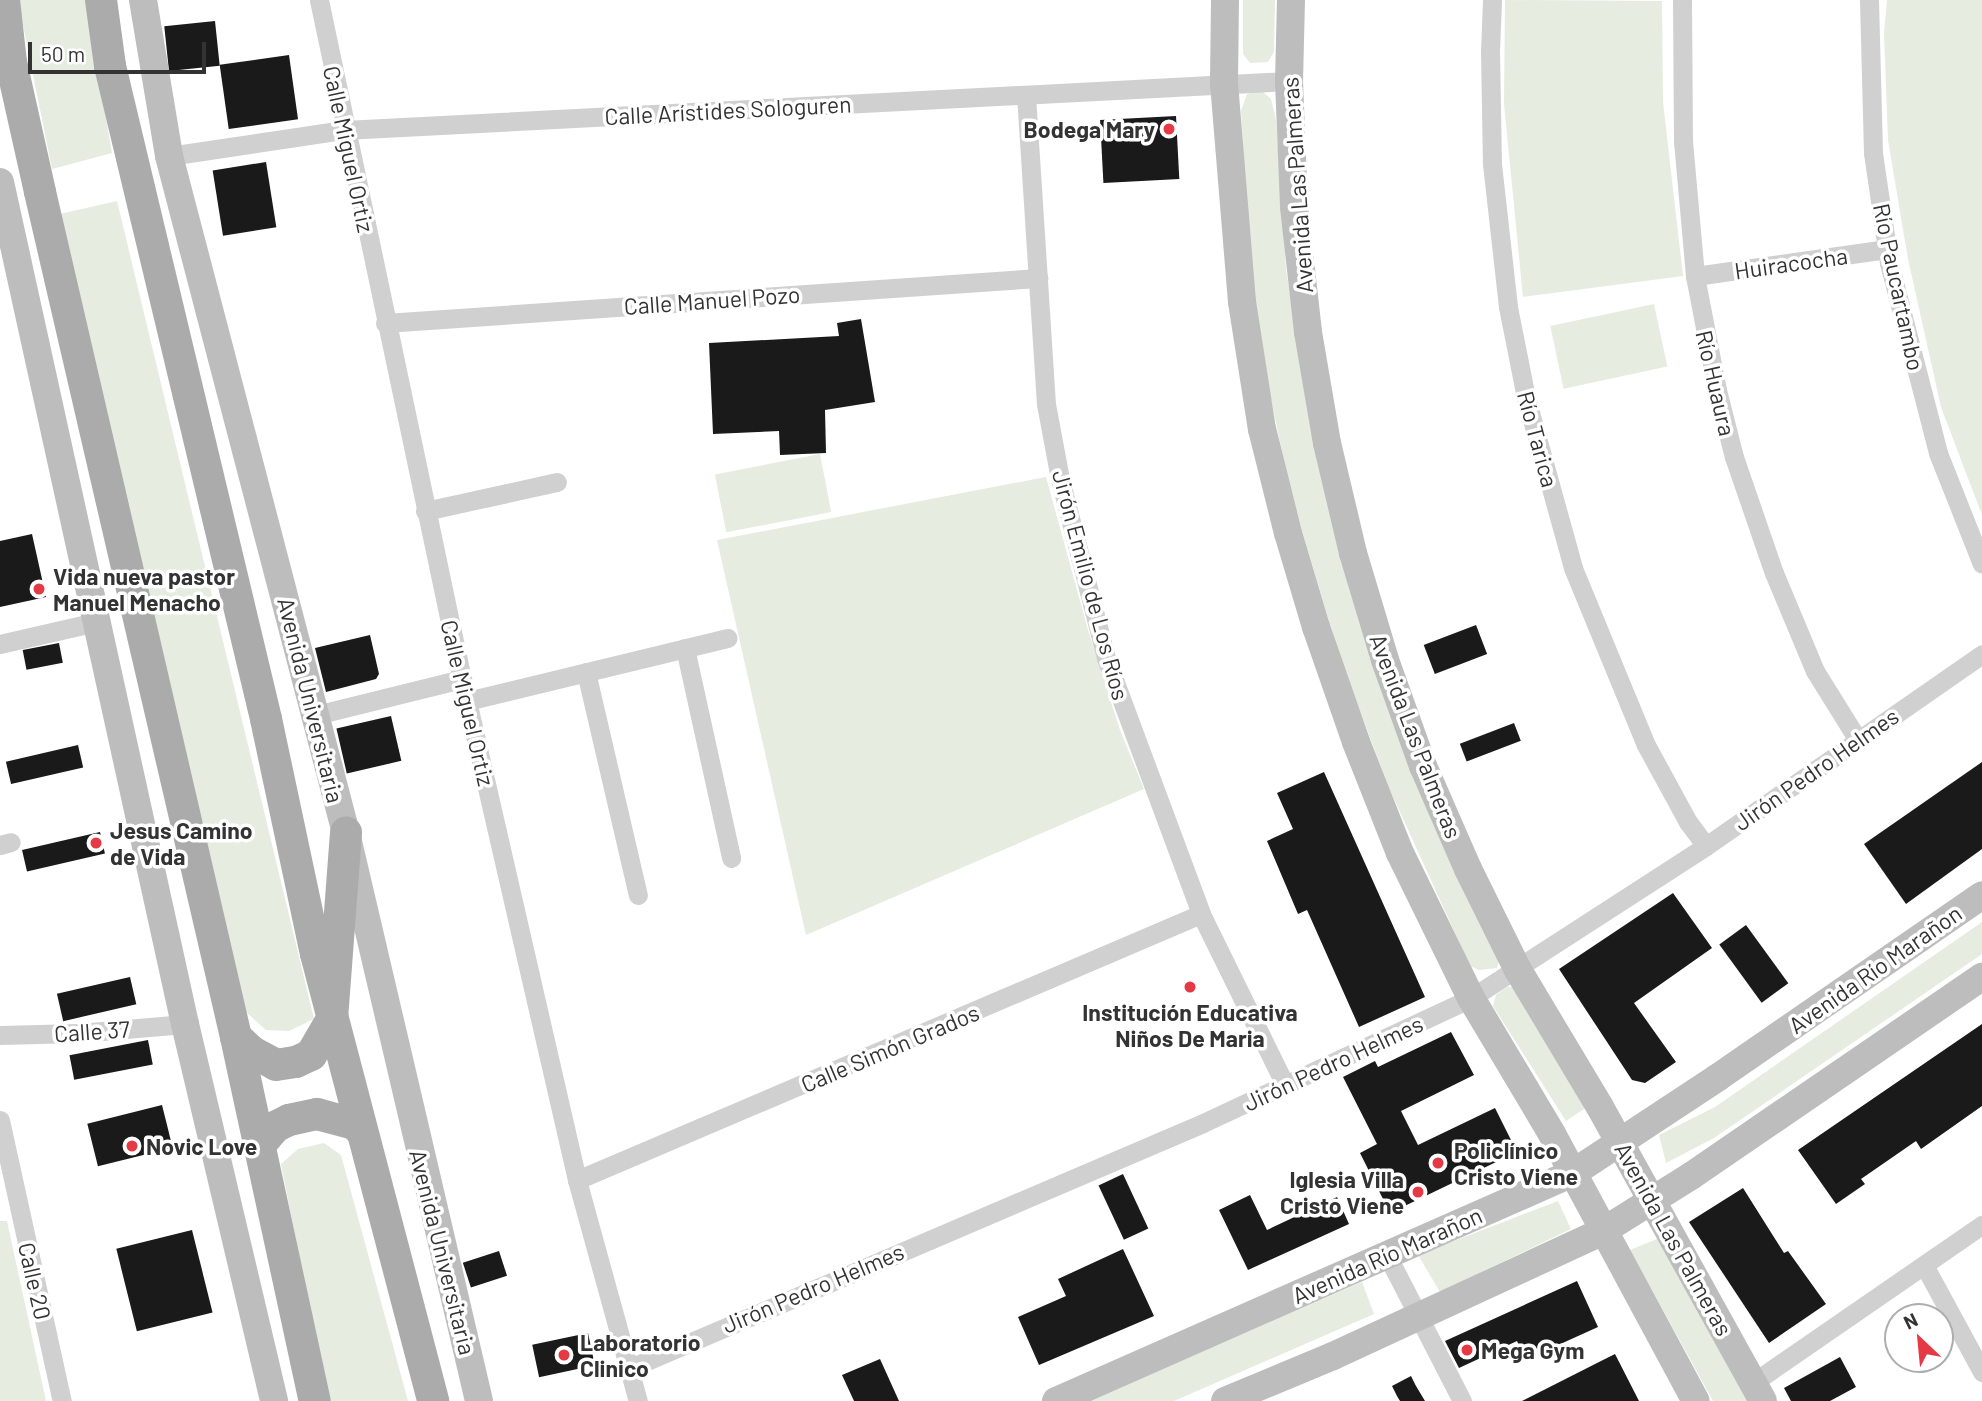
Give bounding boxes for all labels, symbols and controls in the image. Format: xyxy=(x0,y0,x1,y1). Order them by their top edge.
scale bar xyxy=(32,28,210,72)
text: 50 m xyxy=(41,41,85,66)
street label: Calle Miguel Ortiz xyxy=(318,63,380,235)
street label: Avenida Las Palmeras xyxy=(1276,76,1318,294)
street label: Calle Arístides Sologuren xyxy=(604,90,852,130)
place label: Bodega Mary xyxy=(1024,115,1155,143)
marker: Bodega Mary xyxy=(1161,121,1177,137)
street label: Río Paucartambo xyxy=(1868,201,1930,373)
street label: Huiracocha xyxy=(1733,241,1849,285)
street label: Calle Manuel Pozo xyxy=(623,280,801,320)
street label: Río Huaura xyxy=(1690,327,1742,439)
street label: Río Tarica xyxy=(1512,388,1564,490)
street label: Jirón Emilio de Los Ríos xyxy=(1047,467,1135,703)
place label: Vida nueva pastor Manuel Menacho xyxy=(53,562,235,616)
marker: Vida nueva pastor Manuel Menacho xyxy=(31,581,47,597)
street label: Avenida Universitaria xyxy=(272,594,350,806)
street label: Calle Miguel Ortiz xyxy=(435,617,501,789)
street label: Avenida Las Palmeras xyxy=(1364,630,1468,842)
street label: Jirón Pedro Helmes xyxy=(1728,702,1904,836)
place label: Jesus Camino de Vida xyxy=(110,816,252,870)
marker: Jesus Camino de Vida xyxy=(88,835,104,851)
street label: Avenida Río Marañon xyxy=(1783,899,1967,1039)
marker: Institución Educativa Niños De Maria xyxy=(1182,979,1198,995)
street label: Calle Simón Grados xyxy=(797,998,983,1098)
place label: Institución Educativa Niños De Maria xyxy=(1082,998,1298,1052)
street label: Jirón Pedro Helmes xyxy=(1239,1009,1427,1117)
street label: Calle 37 xyxy=(53,1015,131,1047)
place label: Novic Love xyxy=(146,1132,257,1160)
place label: Policlínico Cristo Viene xyxy=(1454,1136,1578,1190)
marker: Novic Love xyxy=(124,1138,140,1154)
street label: Avenida Las Palmeras xyxy=(1609,1138,1739,1340)
street label: Avenida Universitaria xyxy=(404,1146,482,1358)
marker: Policlínico Cristo Viene xyxy=(1428,1153,1448,1173)
place label: Iglesia Villa Cristo Viene xyxy=(1280,1165,1404,1219)
marker: Iglesia Villa Cristo Viene xyxy=(1410,1184,1426,1200)
street label: Avenida Río Marañon xyxy=(1288,1201,1486,1309)
street label: Jirón Pedro Helmes xyxy=(718,1237,908,1339)
street label: Calle 20 xyxy=(13,1240,57,1322)
north arrow xyxy=(1884,1303,1954,1373)
text: N xyxy=(1900,1307,1921,1334)
place label: Laboratorio Clinico xyxy=(580,1328,700,1382)
place label: Mega Gym xyxy=(1481,1336,1584,1364)
marker: Mega Gym xyxy=(1459,1342,1475,1358)
marker: Laboratorio Clinico xyxy=(554,1345,574,1365)

